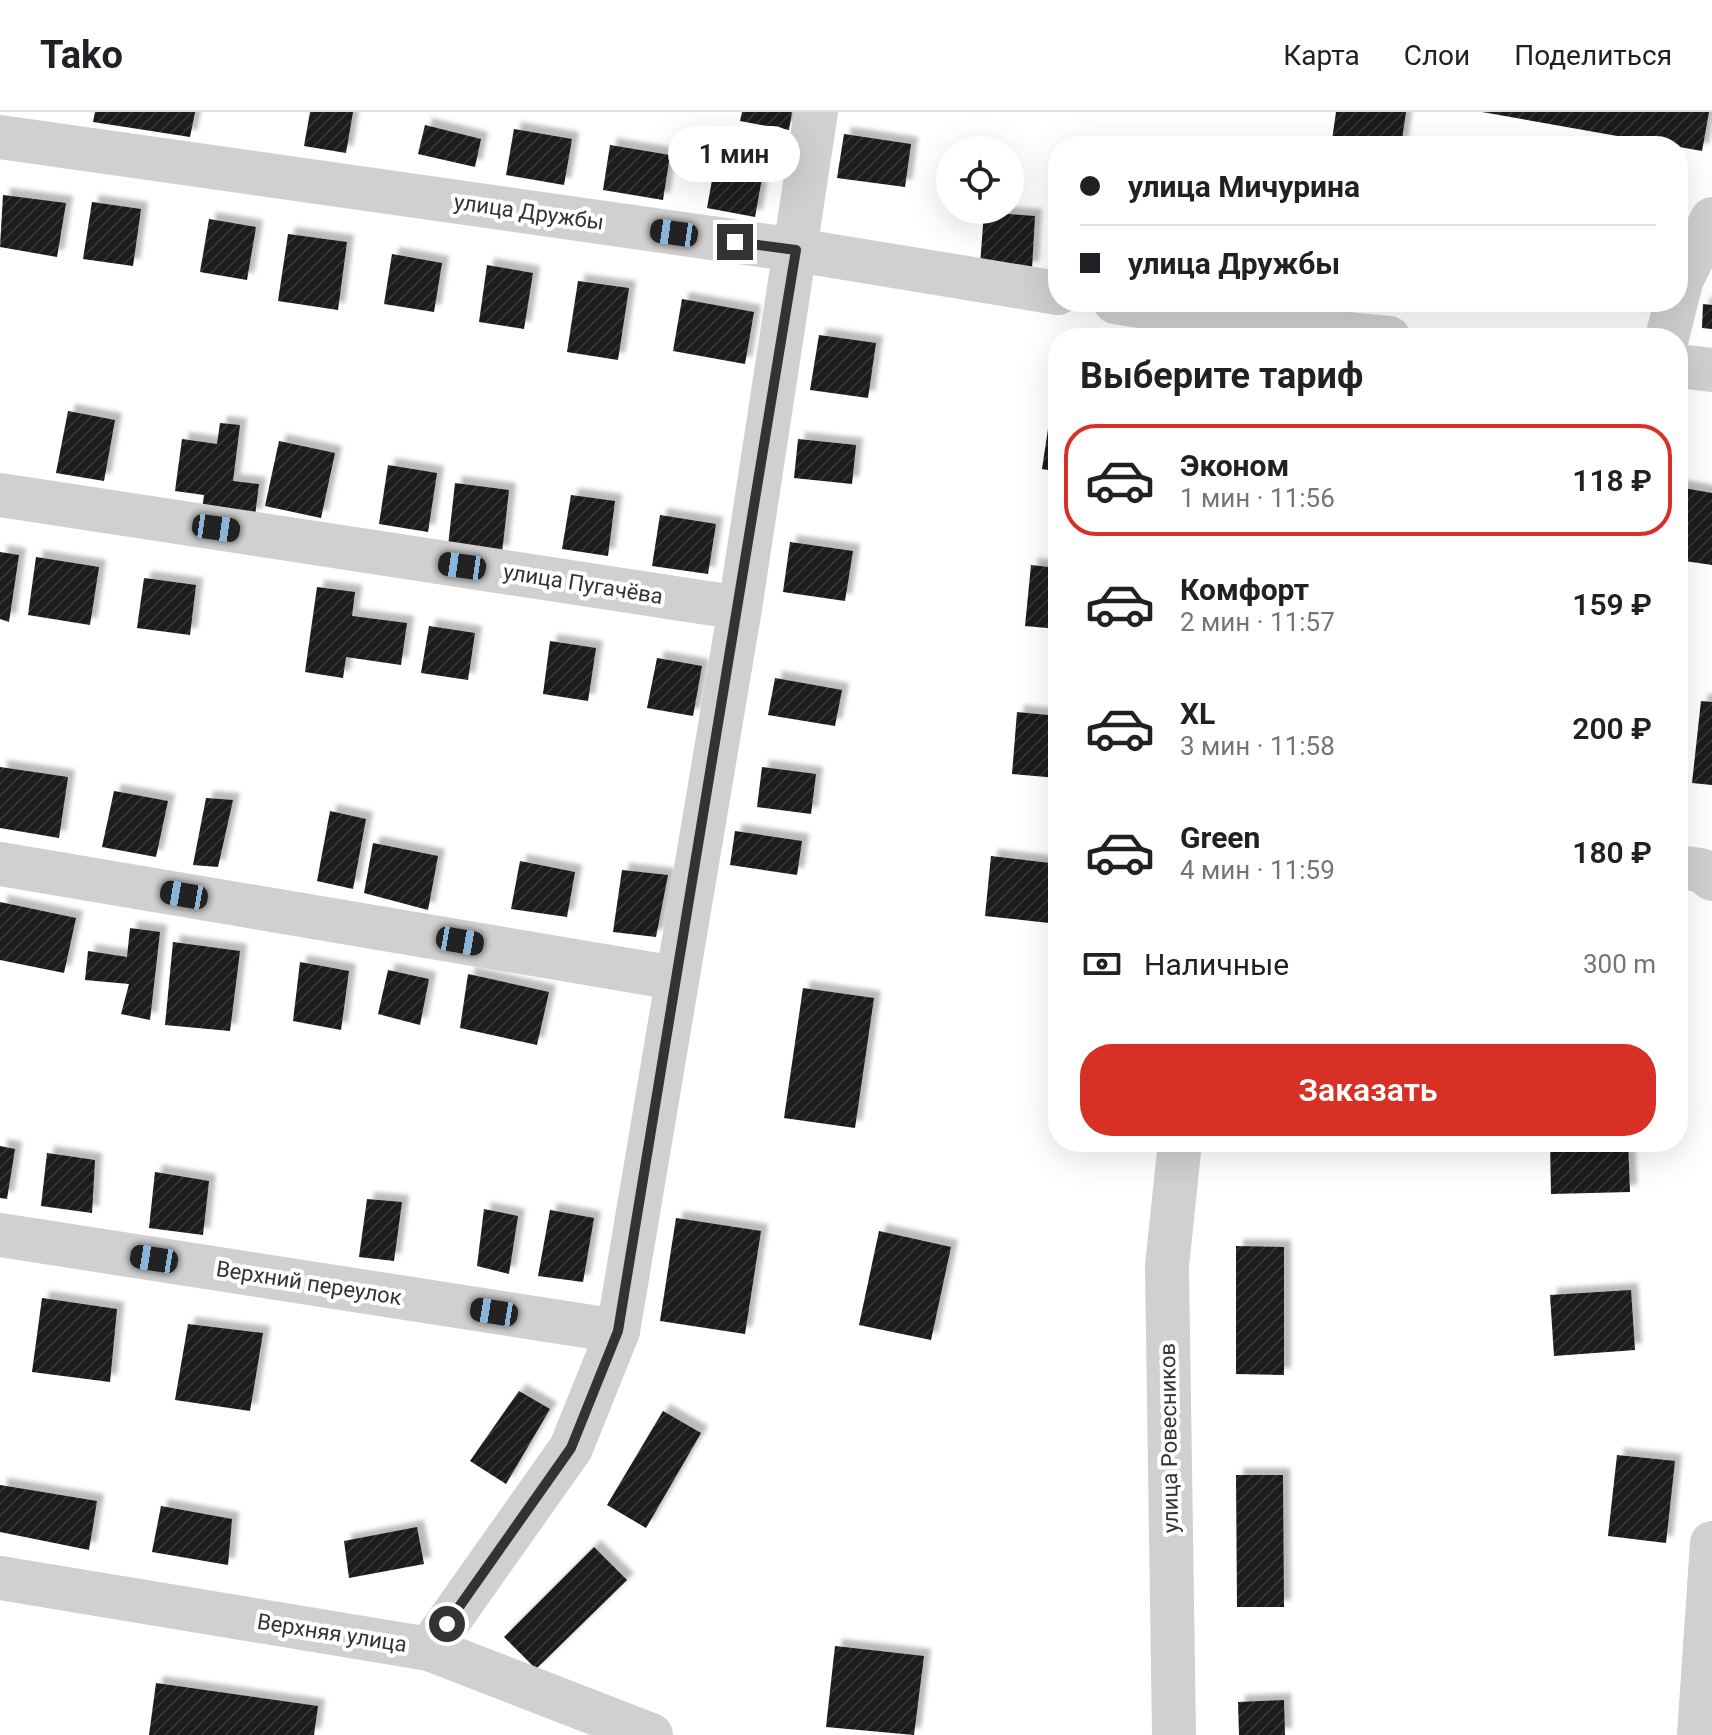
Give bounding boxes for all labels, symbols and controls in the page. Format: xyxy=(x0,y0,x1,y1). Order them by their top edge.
text: Tako xyxy=(40,33,123,77)
text: Карта xyxy=(1283,39,1360,72)
text: Слои xyxy=(1404,39,1470,72)
text: Поделиться xyxy=(1514,39,1672,72)
callout: 1 мин xyxy=(669,126,801,182)
map controls xyxy=(936,136,1024,224)
button: locate xyxy=(936,136,1024,224)
text: 1 мин xyxy=(699,139,769,169)
text: улица Мичурина xyxy=(1128,169,1360,204)
street label: улица Дружбы xyxy=(452,189,606,235)
car xyxy=(649,218,699,248)
route end xyxy=(717,224,753,260)
text: улица Дружбы xyxy=(1128,246,1340,281)
text: Выберите тариф xyxy=(1080,355,1363,397)
icon: car xyxy=(1084,444,1156,516)
text: Эконом xyxy=(1180,448,1289,483)
text: 118 ₽ xyxy=(1572,463,1652,498)
text: 1 мин · 11:56 xyxy=(1180,483,1335,513)
car xyxy=(191,513,241,543)
car xyxy=(437,551,487,581)
street label: улица Пугачёва xyxy=(501,559,665,609)
icon: car xyxy=(1084,568,1156,640)
text: Комфорт xyxy=(1180,572,1309,607)
text: 159 ₽ xyxy=(1572,587,1652,622)
text: 2 мин · 11:57 xyxy=(1180,607,1335,637)
icon: car xyxy=(1084,692,1156,764)
text: XL xyxy=(1180,696,1215,731)
text: 200 ₽ xyxy=(1572,711,1652,746)
text: 3 мин · 11:58 xyxy=(1180,731,1335,761)
icon: car xyxy=(1084,816,1156,888)
text: Green xyxy=(1180,820,1260,855)
text: 180 ₽ xyxy=(1572,835,1652,870)
text: 4 мин · 11:59 xyxy=(1180,855,1335,885)
car xyxy=(158,879,210,911)
car xyxy=(434,925,486,957)
icon: cash xyxy=(1080,942,1124,986)
text: Наличные xyxy=(1144,947,1289,982)
text: 300 m xyxy=(1583,949,1656,979)
button: Заказать xyxy=(1080,1044,1656,1136)
car xyxy=(128,1243,180,1275)
street label: Верхний переулок xyxy=(215,1256,404,1310)
car xyxy=(468,1296,520,1328)
street label: улица Ровесников xyxy=(1155,1343,1183,1533)
route start xyxy=(429,1606,465,1642)
street label: Верхняя улица xyxy=(255,1609,409,1657)

